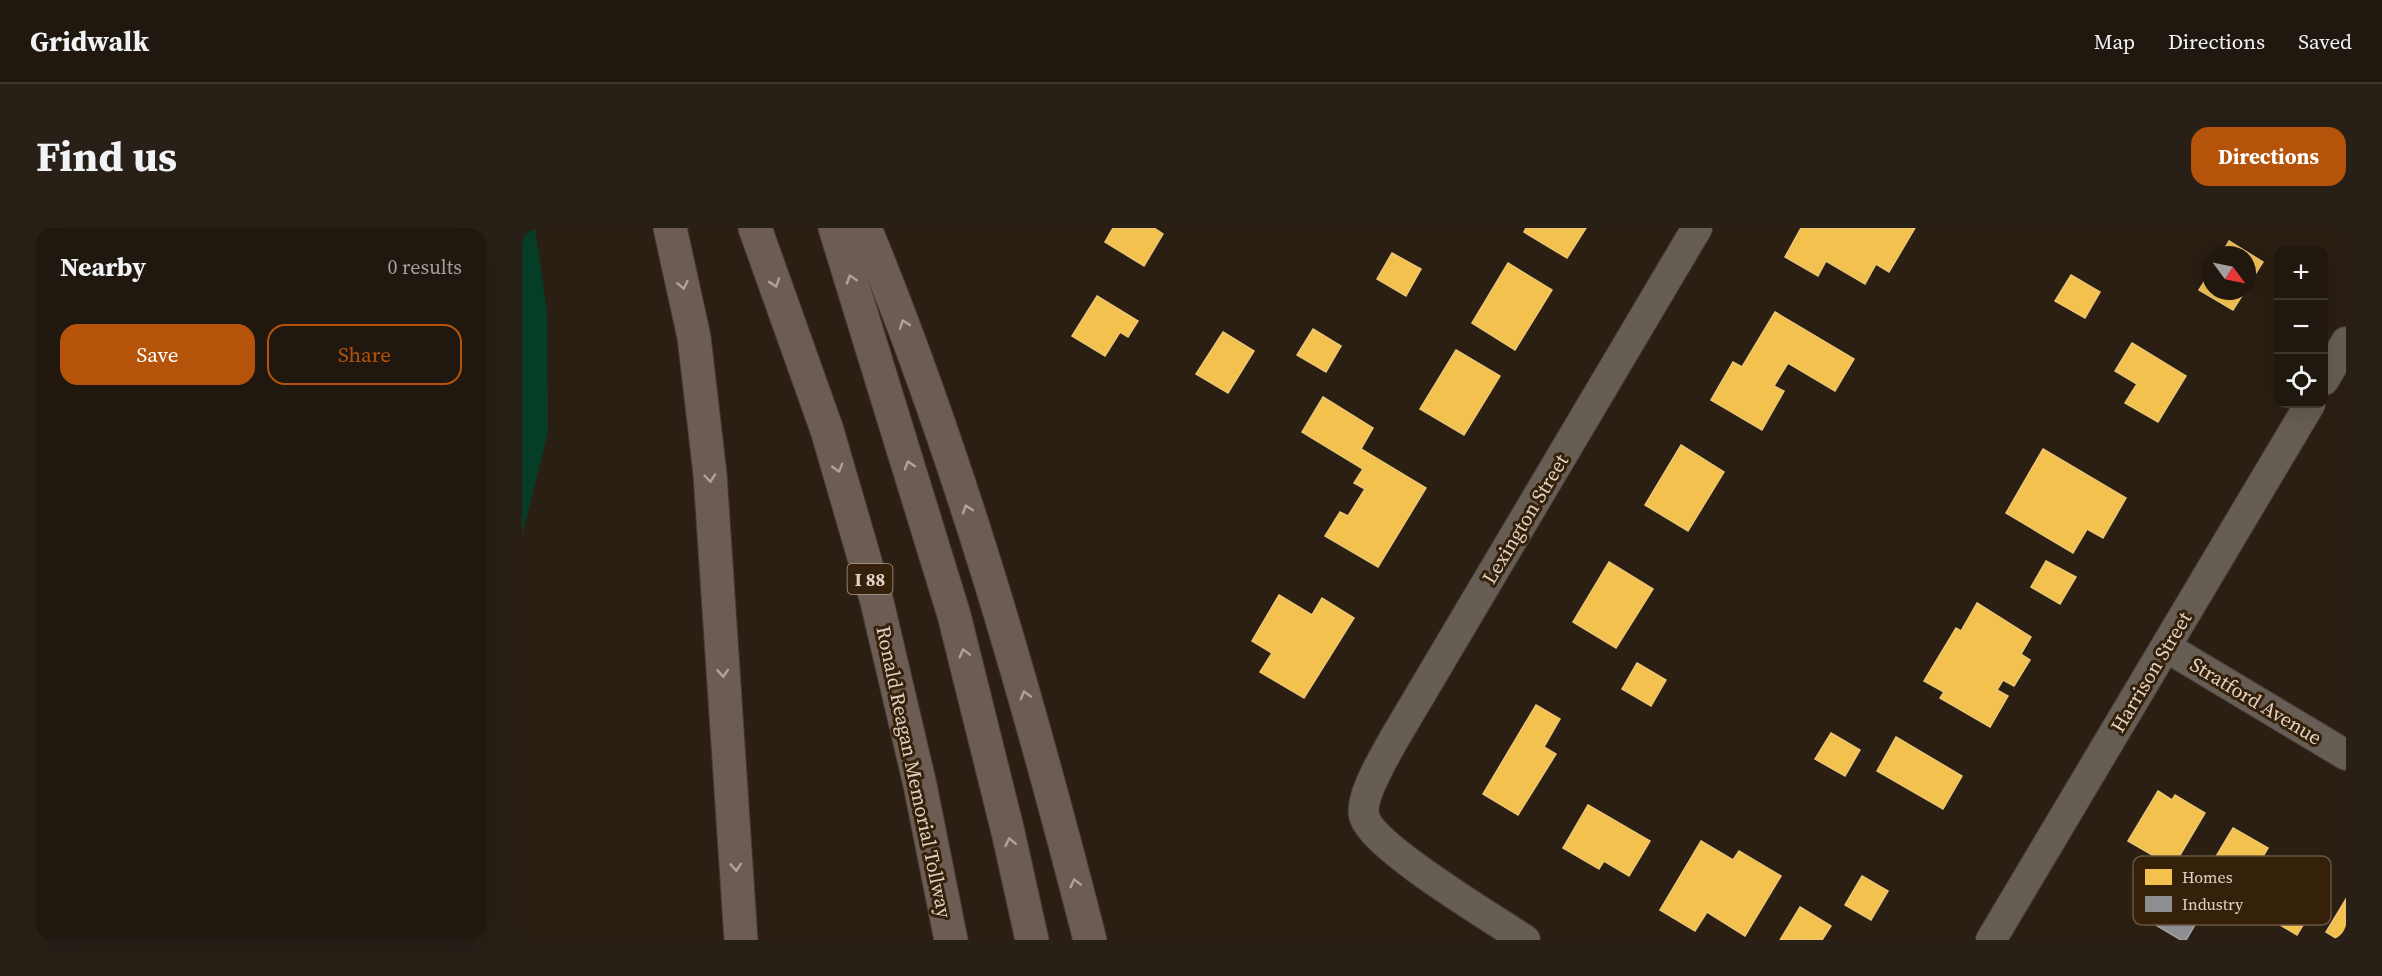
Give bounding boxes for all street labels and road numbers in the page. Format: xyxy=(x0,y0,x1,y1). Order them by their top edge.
street label: Lexington Street xyxy=(1475,448,1575,589)
road number: I 88 xyxy=(848,564,892,594)
street label: Harrison Street xyxy=(2104,606,2198,738)
street label: Ronald Reagan Memorial Tollway xyxy=(869,623,959,921)
street label: Stratford Avenue xyxy=(2185,651,2327,751)

